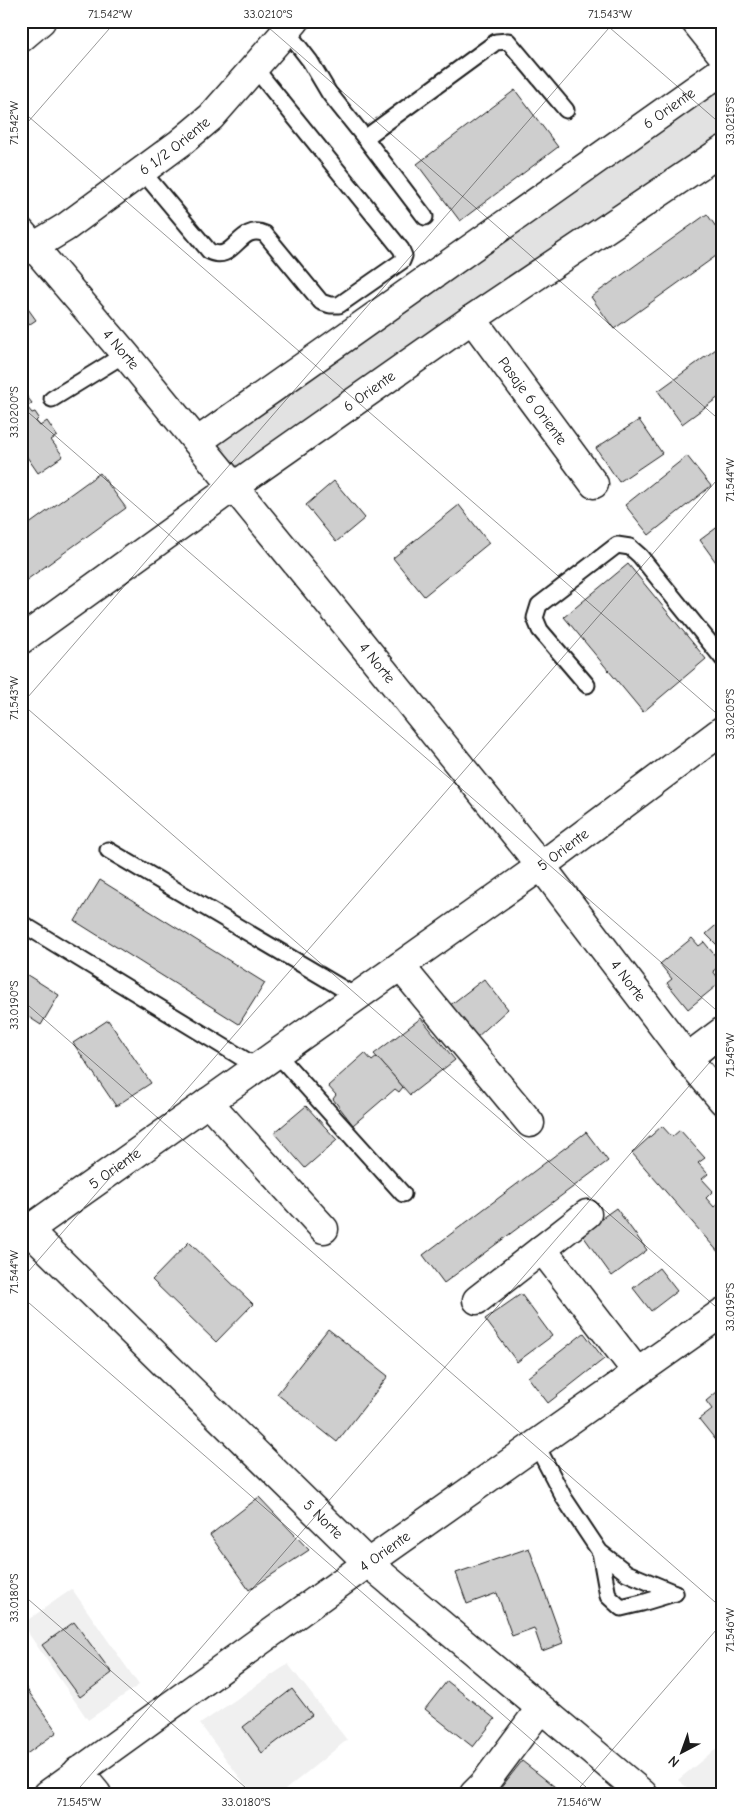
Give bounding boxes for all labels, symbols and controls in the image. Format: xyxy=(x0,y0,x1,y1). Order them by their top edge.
text: 71.542°W xyxy=(88,7,133,21)
text: 33.0210°S xyxy=(243,7,293,21)
text: 71.543°W xyxy=(588,7,633,21)
street label: 6 Oriente xyxy=(639,83,699,133)
text: 33.0215°S xyxy=(723,96,737,145)
text: 71.542°W xyxy=(7,100,21,145)
street label: 6 1/2 Oriente xyxy=(136,113,214,179)
street label: 4 Norte xyxy=(99,325,143,374)
street label: Pasaje 6 Oriente xyxy=(494,353,571,449)
street label: 6 Oriente xyxy=(340,367,399,416)
text: 33.0200°S xyxy=(7,386,21,438)
text: 71.544°W xyxy=(723,458,737,502)
street label: 4 Norte xyxy=(355,639,399,687)
text: 71.543°W xyxy=(7,675,21,720)
text: 33.0205°S xyxy=(723,688,737,739)
street label: 5 Oriente xyxy=(534,824,592,875)
street label: 4 Norte xyxy=(607,956,650,1005)
text: 33.0190°S xyxy=(7,980,21,1030)
text: 71.545°W xyxy=(723,1032,737,1077)
street label: 5 Oriente xyxy=(85,1144,145,1193)
text: 71.544°W xyxy=(7,1250,21,1294)
text: 33.0195°S xyxy=(723,1282,737,1331)
street label: 5 Norte xyxy=(300,1496,347,1543)
street label: 4 Oriente xyxy=(356,1527,414,1576)
text: 33.0180°S xyxy=(7,1573,21,1623)
text: 71.546°W xyxy=(723,1607,737,1652)
north arrow xyxy=(656,1728,706,1778)
text: N xyxy=(665,1752,683,1771)
text: 71.545°W xyxy=(57,1795,102,1809)
text: 33.0180°S xyxy=(221,1795,271,1809)
text: 71.546°W xyxy=(557,1795,602,1809)

